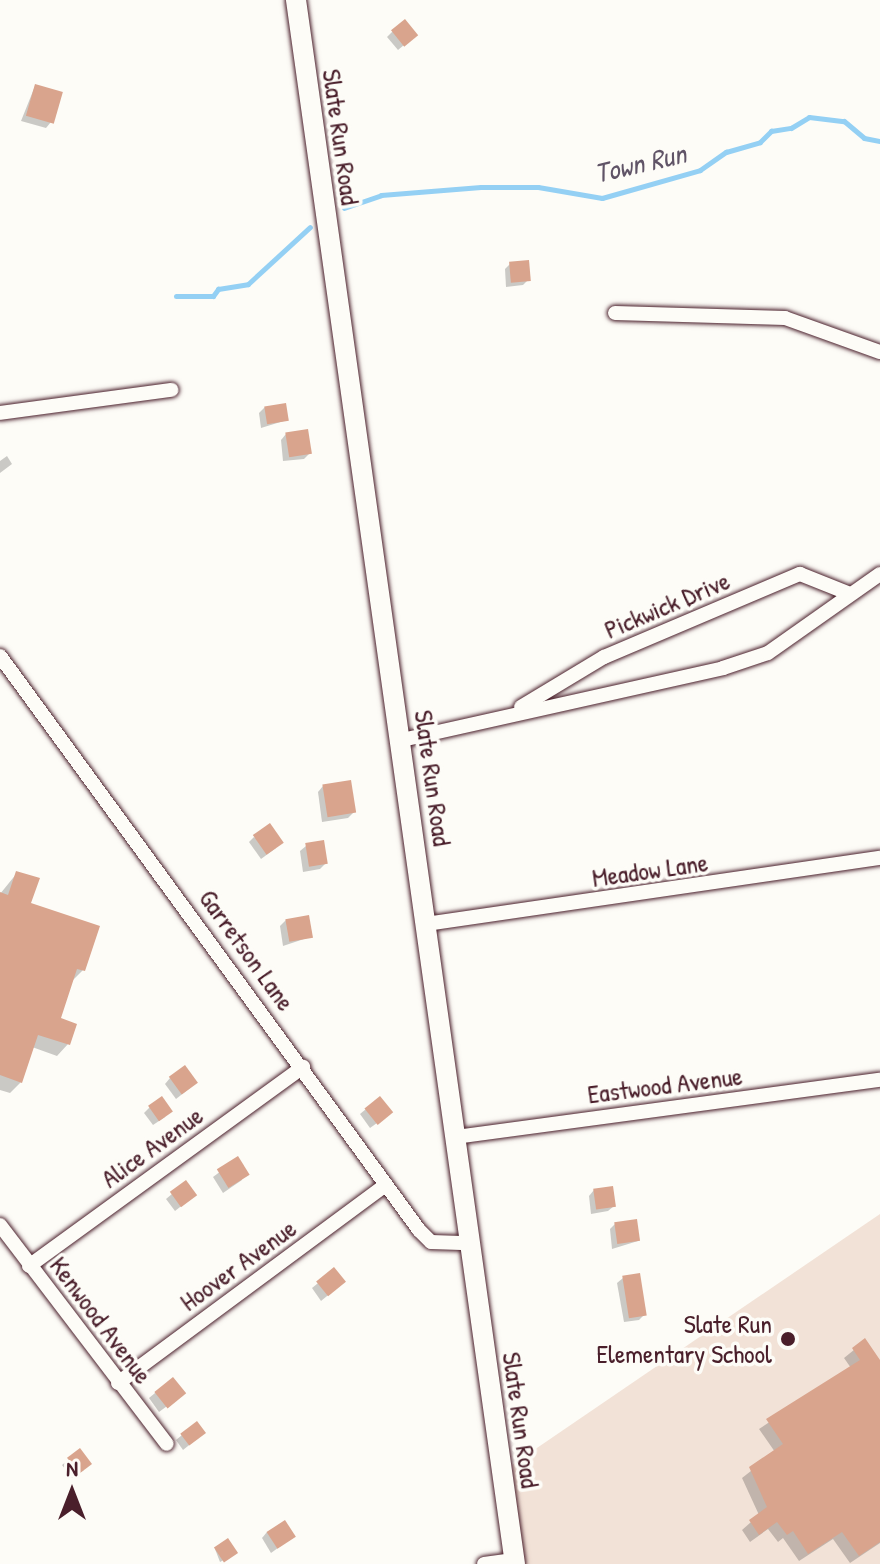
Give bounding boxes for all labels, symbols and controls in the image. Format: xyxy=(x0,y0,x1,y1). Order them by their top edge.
street label: Slate Run Road xyxy=(316,67,366,207)
water label: Town Run xyxy=(591,136,689,190)
street label: Pickwick Drive xyxy=(600,565,734,645)
street label: Slate Run Road xyxy=(408,708,458,848)
street label: Meadow Lane xyxy=(590,846,710,894)
street label: Garretson Lane xyxy=(193,883,301,1017)
street label: Eastwood Avenue xyxy=(586,1060,744,1110)
street label: Alice Avenue xyxy=(95,1100,209,1194)
street label: Hoover Avenue xyxy=(174,1212,302,1318)
street label: Kenwood Avenue xyxy=(43,1250,159,1390)
place label: Slate Run Elementary School xyxy=(597,1308,772,1370)
marker: Slate Run Elementary School xyxy=(779,1330,797,1348)
street label: Slate Run Road xyxy=(496,1350,546,1490)
north arrow xyxy=(32,1452,112,1532)
text: N xyxy=(66,1453,78,1483)

